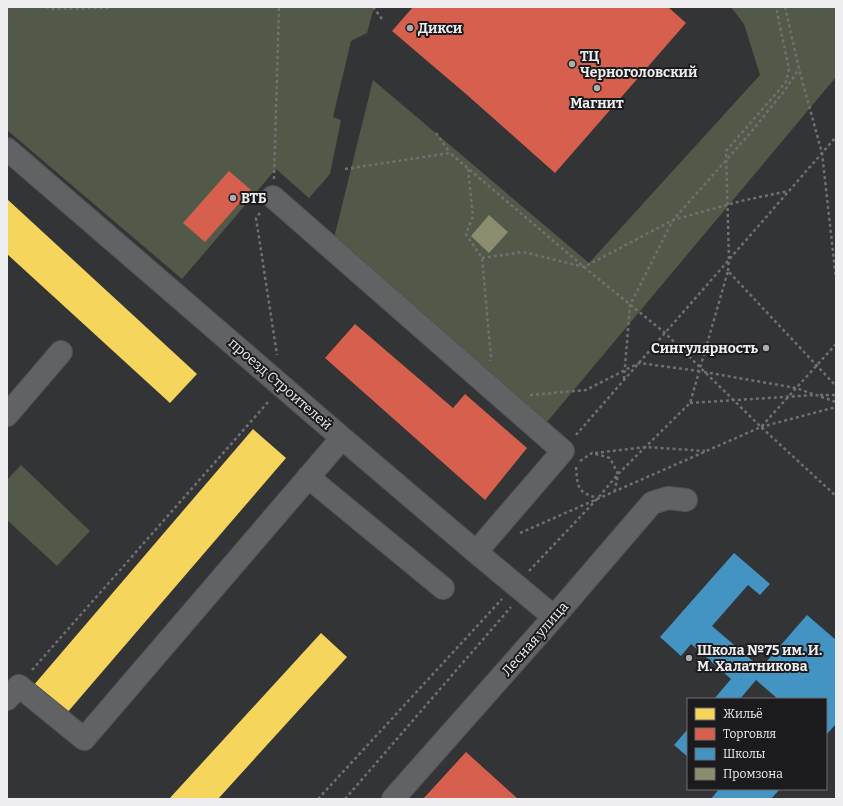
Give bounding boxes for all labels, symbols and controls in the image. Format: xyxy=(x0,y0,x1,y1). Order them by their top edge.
place label: Дикси xyxy=(418,20,463,37)
marker: Дикси xyxy=(405,23,415,33)
place label: ТЦ Черноголовский xyxy=(580,48,698,81)
marker: ТЦ Черноголовский xyxy=(567,59,577,69)
marker: Магнит xyxy=(592,83,602,93)
place label: Магнит xyxy=(570,95,624,112)
place label: ВТБ xyxy=(241,190,267,207)
marker: ВТБ xyxy=(228,193,238,203)
street label: проезд Строителей xyxy=(225,334,335,434)
place label: Сингулярность xyxy=(651,340,758,357)
marker: Сингулярность xyxy=(761,343,771,353)
street label: Лесная улица xyxy=(498,598,572,680)
place label: Школа №75 им. И. М. Халатникова xyxy=(697,642,822,675)
marker: Школа №75 им. И. М. Халатникова xyxy=(684,653,694,663)
legend xyxy=(687,698,827,790)
text: Жильё xyxy=(723,707,763,721)
text: Торговля xyxy=(723,727,777,741)
text: Школы xyxy=(723,747,766,761)
text: Промзона xyxy=(723,767,783,781)

